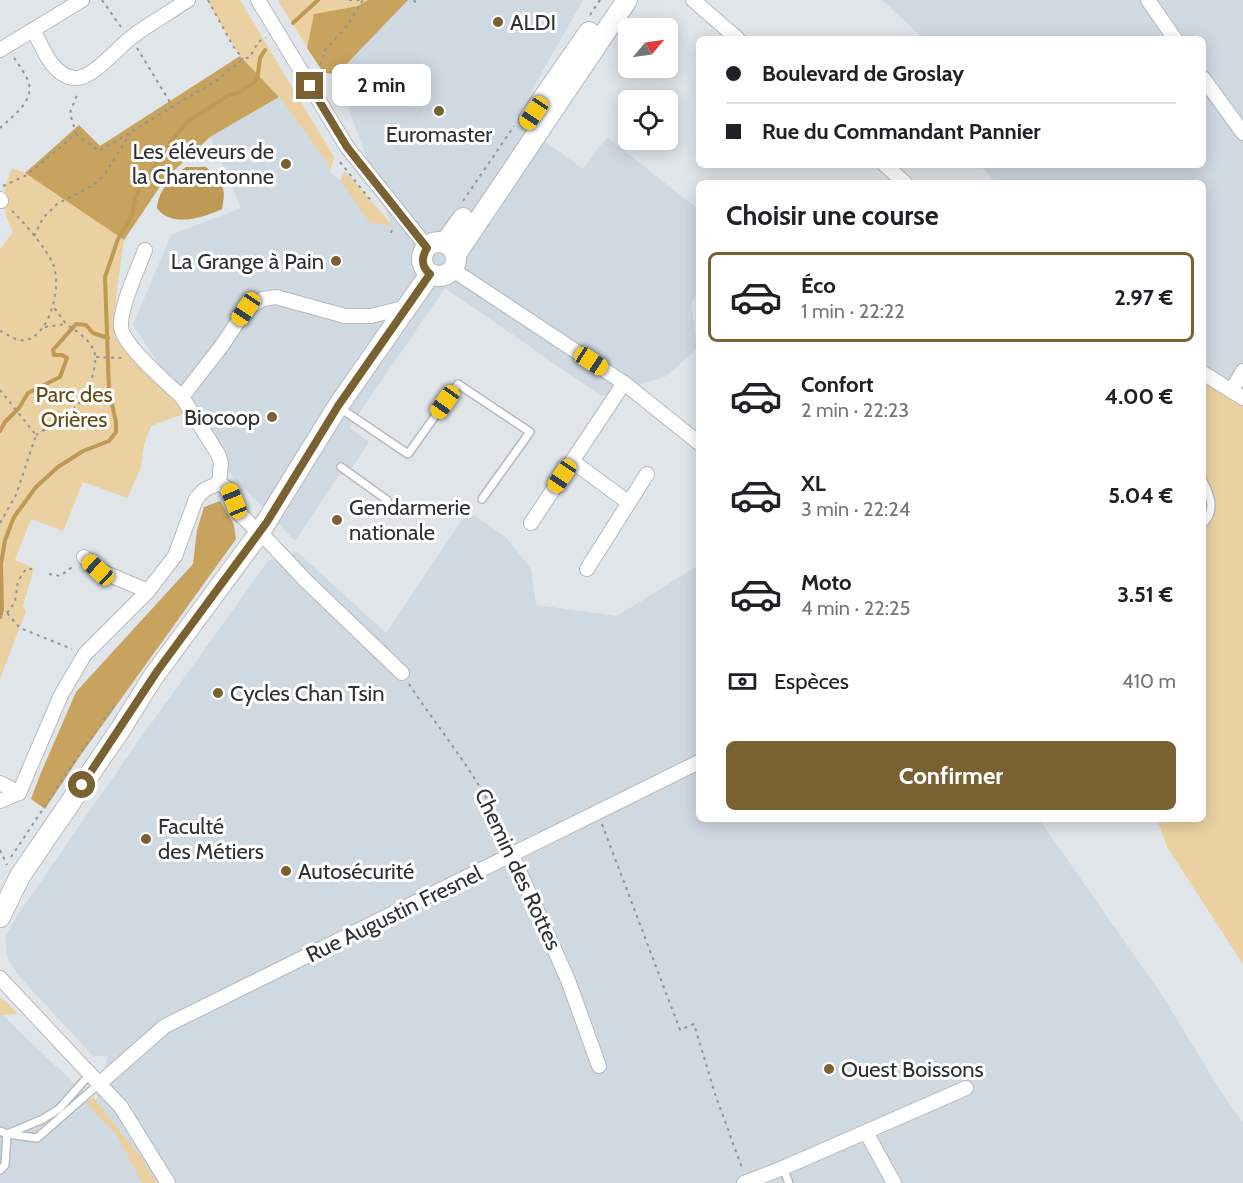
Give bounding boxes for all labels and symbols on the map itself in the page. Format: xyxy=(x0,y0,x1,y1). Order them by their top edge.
place label: ALDI xyxy=(510,9,556,36)
marker: ALDI xyxy=(491,15,505,29)
north arrow xyxy=(618,18,678,78)
callout: 2 min xyxy=(331,65,430,107)
route end xyxy=(296,72,323,99)
car xyxy=(516,93,552,133)
marker: Euromaster xyxy=(432,104,446,118)
place label: Euromaster xyxy=(386,121,492,148)
place label: Les éléveurs de la Charentonne xyxy=(132,138,274,190)
marker: Les éléveurs de la Charentonne xyxy=(279,157,293,171)
place label: La Grange à Pain xyxy=(171,248,324,275)
marker: La Grange à Pain xyxy=(329,254,343,268)
car xyxy=(228,289,264,329)
car xyxy=(571,344,611,378)
park label: Parc des Orières xyxy=(35,381,113,433)
car xyxy=(427,382,463,422)
place label: Biocoop xyxy=(184,404,260,431)
marker: Biocoop xyxy=(265,410,279,424)
car xyxy=(544,456,580,496)
car xyxy=(219,481,249,521)
place label: Gendarmerie nationale xyxy=(349,494,470,546)
marker: Gendarmerie nationale xyxy=(330,513,344,527)
car xyxy=(79,551,117,589)
place label: Cycles Chan Tsin xyxy=(230,680,384,707)
marker: Cycles Chan Tsin xyxy=(211,686,225,700)
route start xyxy=(68,771,95,798)
street label: Chemin des Rottes xyxy=(469,784,567,954)
place label: Faculté des Métiers xyxy=(158,813,264,865)
marker: Faculté des Métiers xyxy=(139,832,153,846)
place label: Autosécurité xyxy=(298,858,414,885)
street label: Rue Augustin Fresnel xyxy=(301,859,487,968)
marker: Autosécurité xyxy=(279,864,293,878)
place label: Ouest Boissons xyxy=(841,1056,984,1083)
marker: Ouest Boissons xyxy=(822,1062,836,1076)

